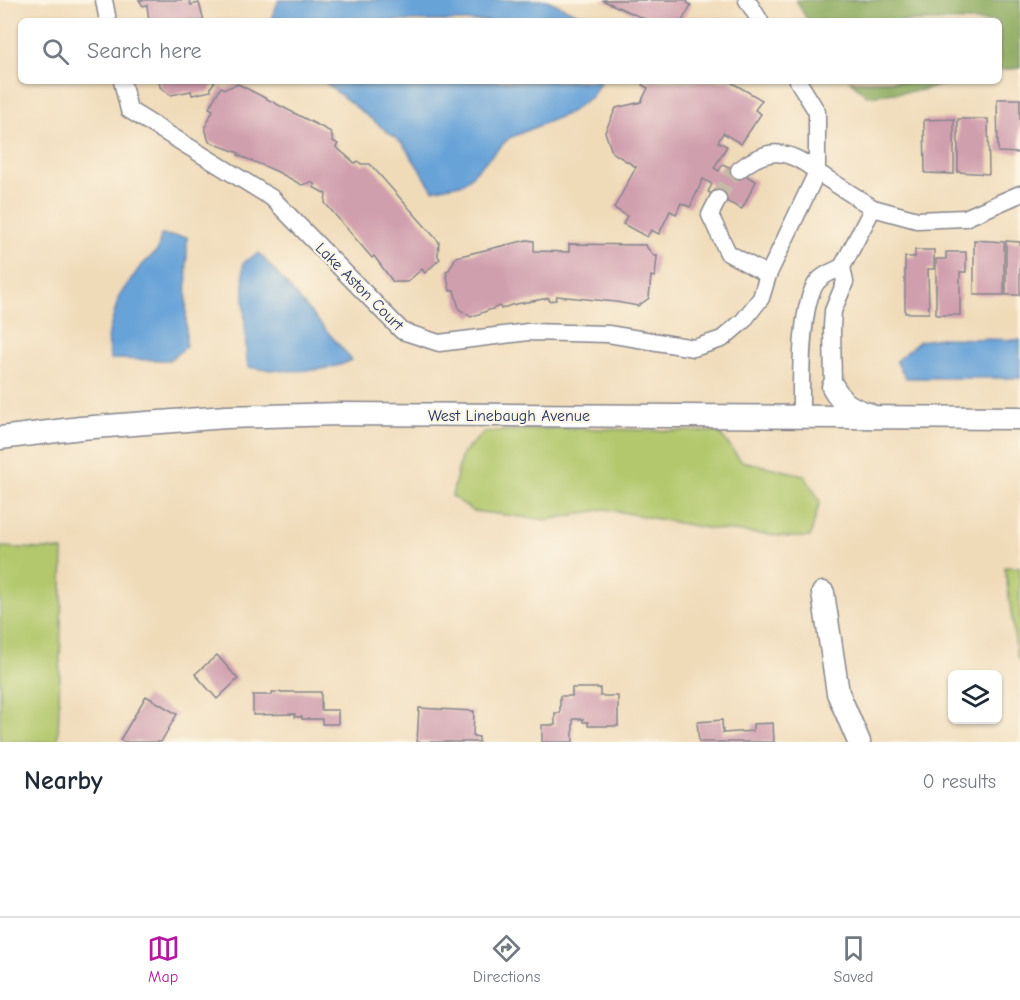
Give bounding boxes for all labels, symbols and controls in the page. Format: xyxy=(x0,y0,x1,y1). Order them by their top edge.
search box xyxy=(18,18,1002,84)
icon: search xyxy=(39,35,72,68)
text: Search here xyxy=(87,38,202,64)
street label: Lake Aston Court xyxy=(312,239,407,335)
street label: West Linebaugh Avenue xyxy=(428,407,590,425)
map controls xyxy=(948,670,1002,724)
button: layers xyxy=(948,670,1002,724)
text: Nearby xyxy=(24,766,103,796)
text: 0 results xyxy=(923,770,996,793)
tab: Map xyxy=(147,932,180,986)
tab: Directions xyxy=(473,932,540,986)
tab: Saved xyxy=(833,932,873,986)

